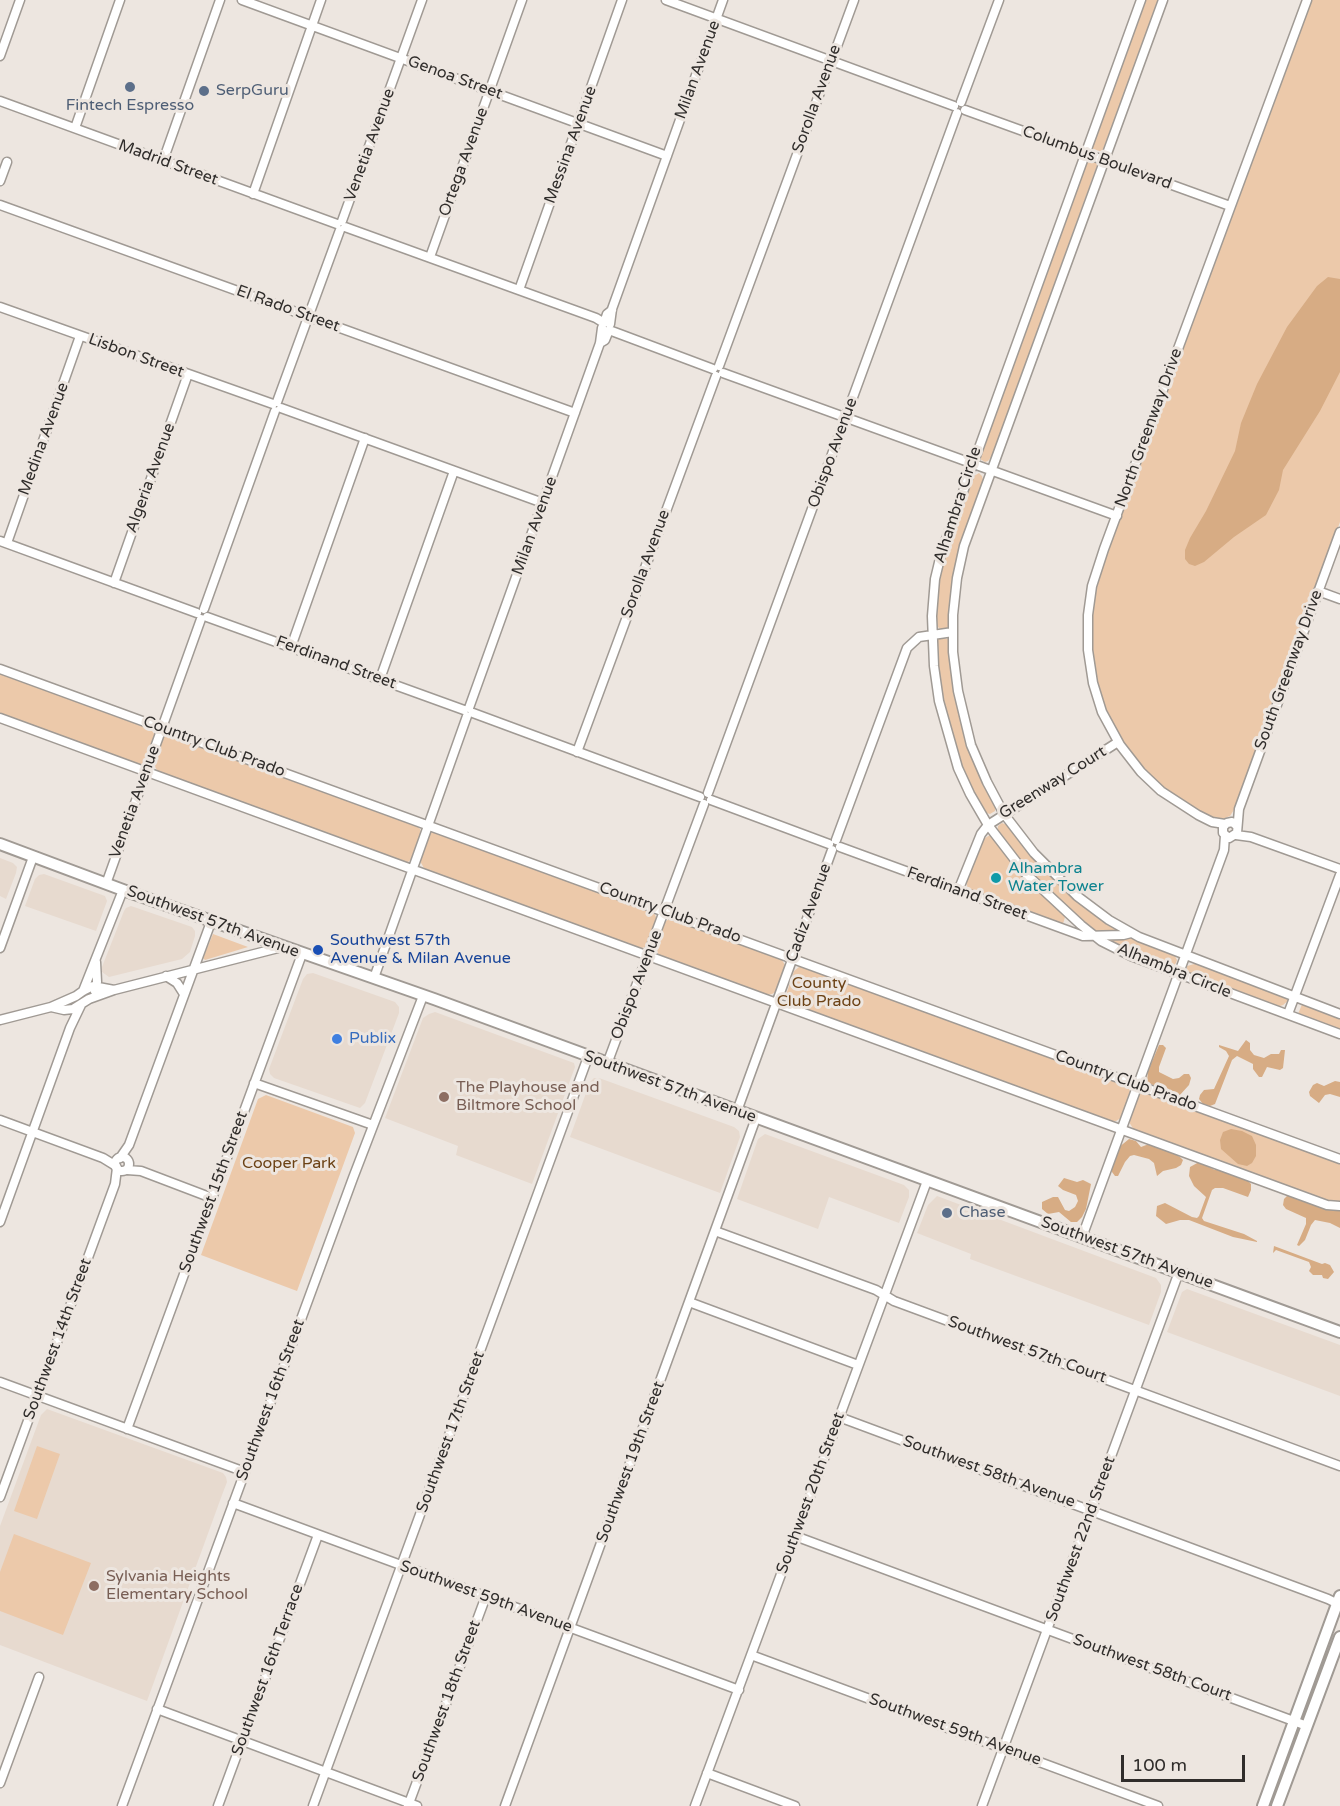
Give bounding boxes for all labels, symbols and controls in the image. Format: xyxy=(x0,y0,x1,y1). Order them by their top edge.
street label: Milan Avenue xyxy=(671,18,725,122)
street label: Sorolla Avenue xyxy=(789,42,845,156)
street label: Genoa Street xyxy=(405,52,505,104)
marker: Fintech Espresso xyxy=(123,80,137,94)
place label: SerpGuru xyxy=(216,81,289,101)
marker: SerpGuru xyxy=(197,84,211,98)
street label: Messina Avenue xyxy=(541,84,601,206)
street label: Venetia Avenue xyxy=(341,86,399,204)
place label: Fintech Espresso xyxy=(66,96,194,116)
street label: Ortega Avenue xyxy=(435,105,493,219)
street label: Columbus Boulevard xyxy=(1020,122,1174,194)
street label: Madrid Street xyxy=(116,136,220,190)
street label: El Rado Street xyxy=(234,281,342,337)
street label: Lisbon Street xyxy=(86,330,186,382)
street label: North Greenway Drive xyxy=(1111,346,1187,510)
street label: Medina Avenue xyxy=(15,380,73,498)
street label: Obispo Avenue xyxy=(804,395,862,511)
street label: Algeria Avenue xyxy=(122,420,180,536)
street label: Alhambra Circle xyxy=(930,444,986,566)
street label: Milan Avenue xyxy=(508,474,562,578)
street label: Sorolla Avenue xyxy=(618,507,674,621)
street label: South Greenway Drive xyxy=(1251,587,1327,753)
street label: Ferdinand Street xyxy=(273,632,399,694)
street label: Country Club Prado xyxy=(140,712,288,782)
street label: Greenway Court xyxy=(996,742,1110,824)
street label: Venetia Avenue xyxy=(106,743,164,861)
place label: Alhambra Water Tower xyxy=(1008,859,1104,897)
street label: Cadiz Avenue xyxy=(782,861,836,965)
street label: Ferdinand Street xyxy=(904,863,1030,925)
marker: Alhambra Water Tower xyxy=(989,871,1003,885)
street label: Country Club Prado xyxy=(596,878,744,948)
street label: Southwest 57th Avenue xyxy=(124,882,302,962)
street label: Obispo Avenue xyxy=(607,927,667,1043)
place label: Southwest 57th Avenue & Milan Avenue xyxy=(330,931,511,969)
street label: Alhambra Circle xyxy=(1114,939,1234,1003)
marker: Southwest 57th Avenue & Milan Avenue xyxy=(311,943,325,957)
park label: County Club Prado xyxy=(777,974,861,1012)
place label: Publix xyxy=(349,1029,396,1049)
marker: Publix xyxy=(330,1032,344,1046)
street label: Country Club Prado xyxy=(1052,1046,1200,1116)
street label: Southwest 57th Avenue xyxy=(581,1047,759,1127)
place label: The Playhouse and Biltmore School xyxy=(456,1078,600,1116)
marker: The Playhouse and Biltmore School xyxy=(437,1090,451,1104)
street label: Southwest 15th Street xyxy=(176,1109,252,1275)
park label: Cooper Park xyxy=(242,1154,336,1174)
place label: Chase xyxy=(959,1203,1006,1223)
marker: Chase xyxy=(940,1206,954,1220)
street label: Southwest 57th Avenue xyxy=(1038,1213,1216,1293)
street label: Southwest 14th Street xyxy=(20,1256,96,1422)
street label: Southwest 57th Court xyxy=(945,1312,1109,1388)
street label: Southwest 16th Street xyxy=(233,1317,309,1483)
street label: Southwest 17th Street xyxy=(413,1349,489,1515)
street label: Southwest 19th Street xyxy=(593,1379,669,1545)
street label: Southwest 20th Street xyxy=(773,1410,849,1576)
street label: Southwest 58th Avenue xyxy=(900,1432,1078,1512)
street label: Southwest 22nd Street xyxy=(1042,1454,1120,1624)
street label: Southwest 59th Avenue xyxy=(397,1557,575,1637)
place label: Sylvania Heights Elementary School xyxy=(106,1567,248,1605)
marker: Sylvania Heights Elementary School xyxy=(87,1579,101,1593)
street label: Southwest 16th Terrace xyxy=(228,1582,308,1758)
street label: Southwest 18th Street xyxy=(409,1618,485,1784)
street label: Southwest 58th Court xyxy=(1070,1630,1234,1706)
street label: Southwest 59th Avenue xyxy=(866,1690,1044,1770)
scale bar xyxy=(1124,1743,1248,1781)
text: 100 m xyxy=(1132,1754,1187,1776)

